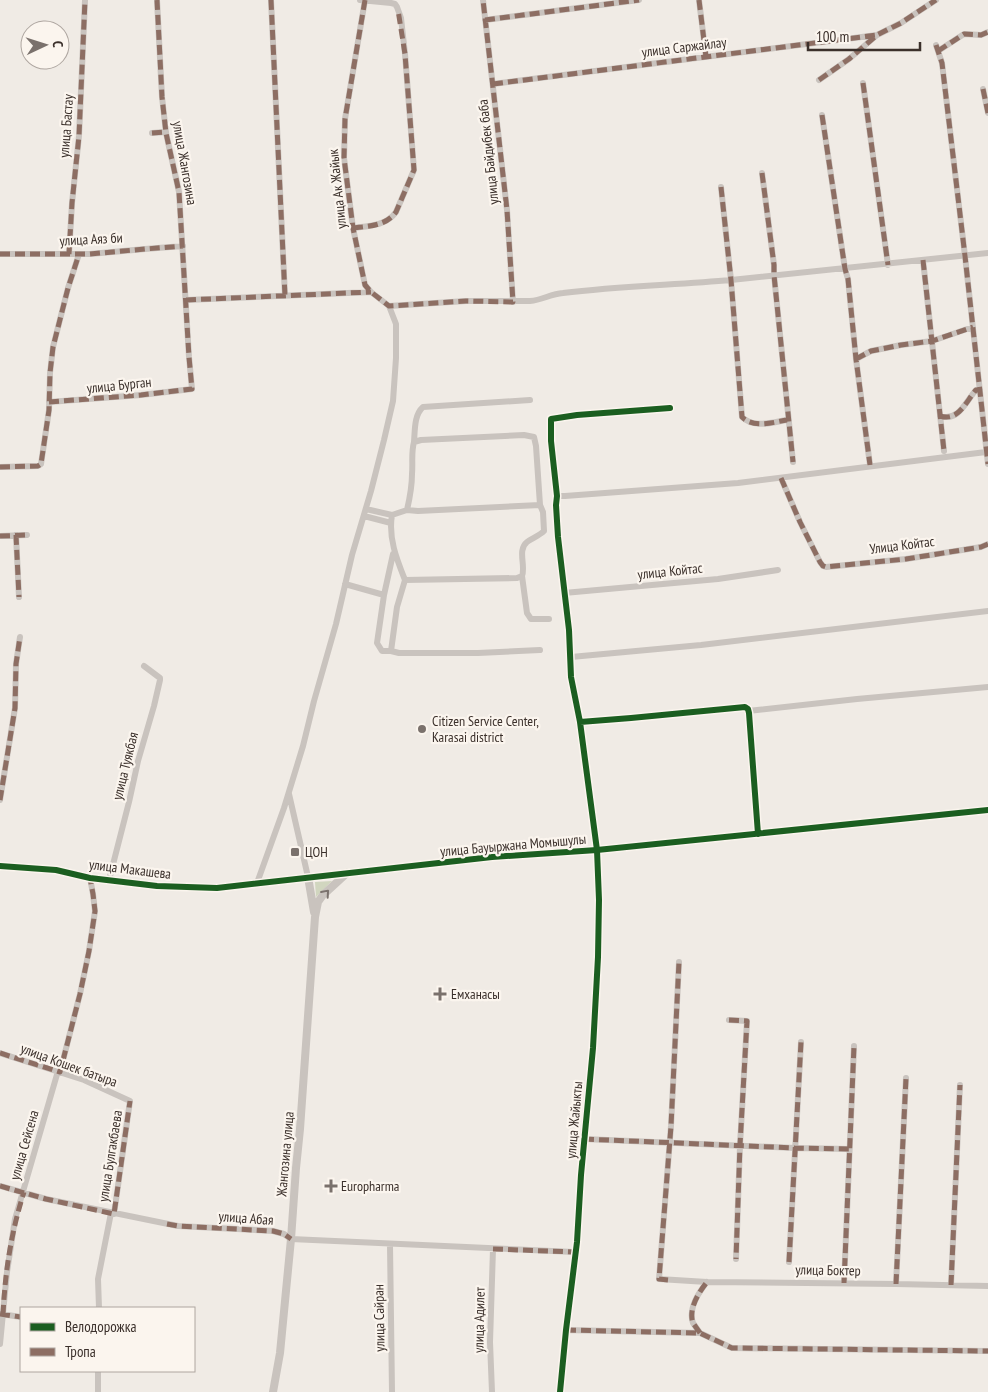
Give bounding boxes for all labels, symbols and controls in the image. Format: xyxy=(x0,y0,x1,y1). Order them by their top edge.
north arrow xyxy=(20,20,70,70)
scale bar xyxy=(808,20,920,52)
text: 100 m xyxy=(816,27,849,46)
street label: улица Саржайлау xyxy=(640,33,728,61)
text: С xyxy=(49,40,67,49)
street label: улица Бастау xyxy=(55,93,77,158)
street label: улица Байдибек баба xyxy=(474,99,502,205)
street label: улица Жангозина xyxy=(169,119,201,207)
street label: улица Ак Жайык xyxy=(324,148,350,230)
street label: улица Аяз би xyxy=(59,228,123,250)
street label: улица Бурган xyxy=(86,373,152,397)
street label: Улица Койтас xyxy=(868,532,936,558)
street label: улица Койтас xyxy=(637,559,703,583)
place label: Citizen Service Center, Karasai district xyxy=(432,712,539,746)
marker: Citizen Service Center, Karasai district xyxy=(416,723,428,735)
street label: улица Туякбая xyxy=(108,730,142,802)
street label: улица Бауыржана Момышулы xyxy=(439,830,587,860)
place label: ЦОН xyxy=(305,843,328,861)
marker: ЦОН xyxy=(289,846,301,858)
street label: улица Макашева xyxy=(88,855,172,883)
one-way arrow xyxy=(321,889,330,898)
place label: Емханасы xyxy=(451,985,500,1003)
marker: Емханасы xyxy=(433,987,447,1001)
street label: улица Кошек батыра xyxy=(18,1039,120,1091)
street label: улица Жайыкты xyxy=(562,1081,586,1159)
street label: улица Сейсена xyxy=(5,1108,43,1182)
street label: улица Булгакбаева xyxy=(94,1109,126,1203)
street label: Жангозина улица xyxy=(272,1111,298,1198)
place label: Europharma xyxy=(341,1177,399,1195)
marker: Europharma xyxy=(325,1180,337,1192)
street label: улица Абая xyxy=(218,1207,274,1229)
street label: улица Боктер xyxy=(795,1260,861,1280)
street label: улица Сайран xyxy=(369,1284,389,1352)
street label: улица Адилет xyxy=(469,1286,489,1353)
legend xyxy=(20,1307,195,1372)
text: Велодорожка xyxy=(65,1317,136,1336)
text: Тропа xyxy=(65,1342,96,1361)

